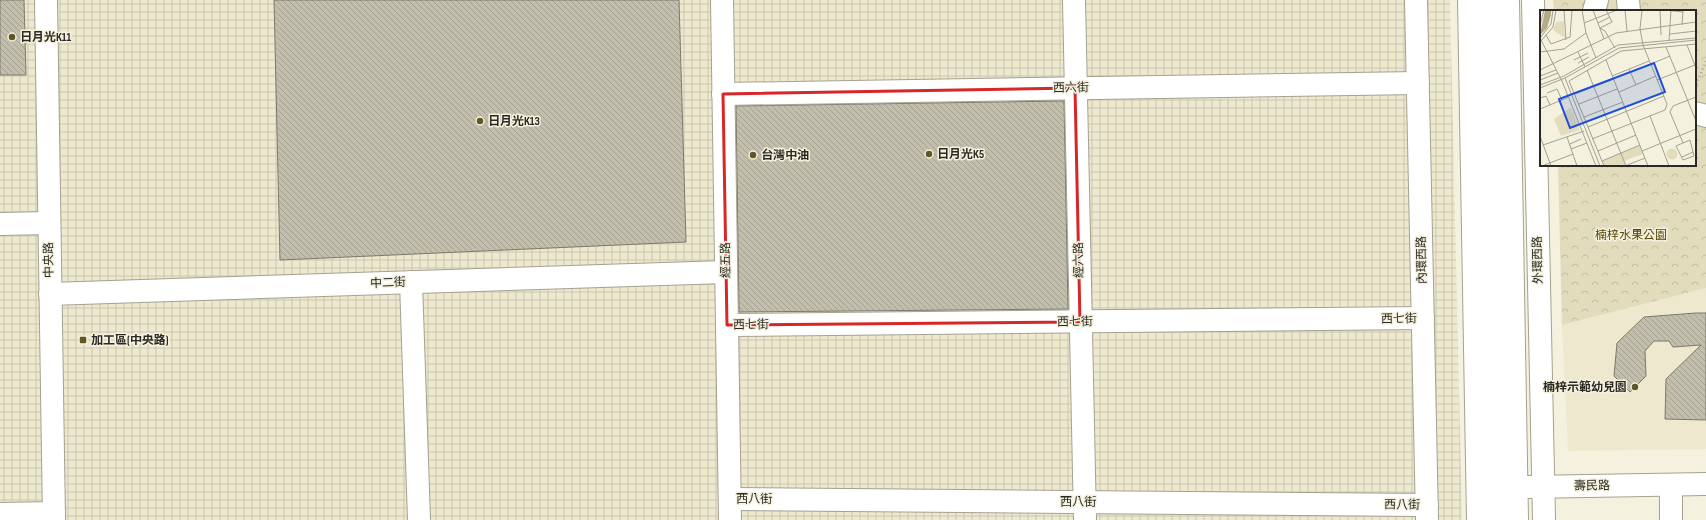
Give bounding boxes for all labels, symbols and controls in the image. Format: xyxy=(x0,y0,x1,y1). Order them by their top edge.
inset map xyxy=(1540,10,1696,166)
place label: 日月光K11 xyxy=(20,30,72,45)
marker: 日月光K11 xyxy=(7,32,17,42)
street label: 西六街 xyxy=(1053,80,1089,96)
place label: 日月光K13 xyxy=(488,114,540,129)
marker: 日月光K13 xyxy=(475,116,485,126)
place label: 日月光K5 xyxy=(937,147,984,162)
place label: 台灣中油 xyxy=(761,148,809,163)
marker: 日月光K5 xyxy=(924,149,934,159)
marker: 台灣中油 xyxy=(748,150,758,160)
park label: 楠梓水果公園 xyxy=(1595,228,1667,243)
street label: 內環西路 xyxy=(1414,236,1430,284)
street label: 外環西路 xyxy=(1530,236,1546,284)
street label: 中央路 xyxy=(41,242,57,278)
street label: 經五路 xyxy=(718,242,734,278)
street label: 經六路 xyxy=(1071,242,1087,278)
street label: 中二街 xyxy=(370,275,406,291)
street label: 西七街 xyxy=(1381,311,1417,327)
street label: 西七街 xyxy=(1057,314,1093,330)
street label: 西七街 xyxy=(733,317,769,333)
place label: 加工區(中央路) xyxy=(91,333,169,348)
marker: 加工區(中央路) xyxy=(78,335,88,345)
place label: 楠梓示範幼兒園 xyxy=(1543,380,1627,395)
marker: 楠梓示範幼兒園 xyxy=(1630,382,1640,392)
street label: 壽民路 xyxy=(1574,478,1610,494)
street label: 西八街 xyxy=(736,492,772,507)
street label: 西八街 xyxy=(1060,495,1096,510)
street label: 西八街 xyxy=(1384,497,1420,513)

